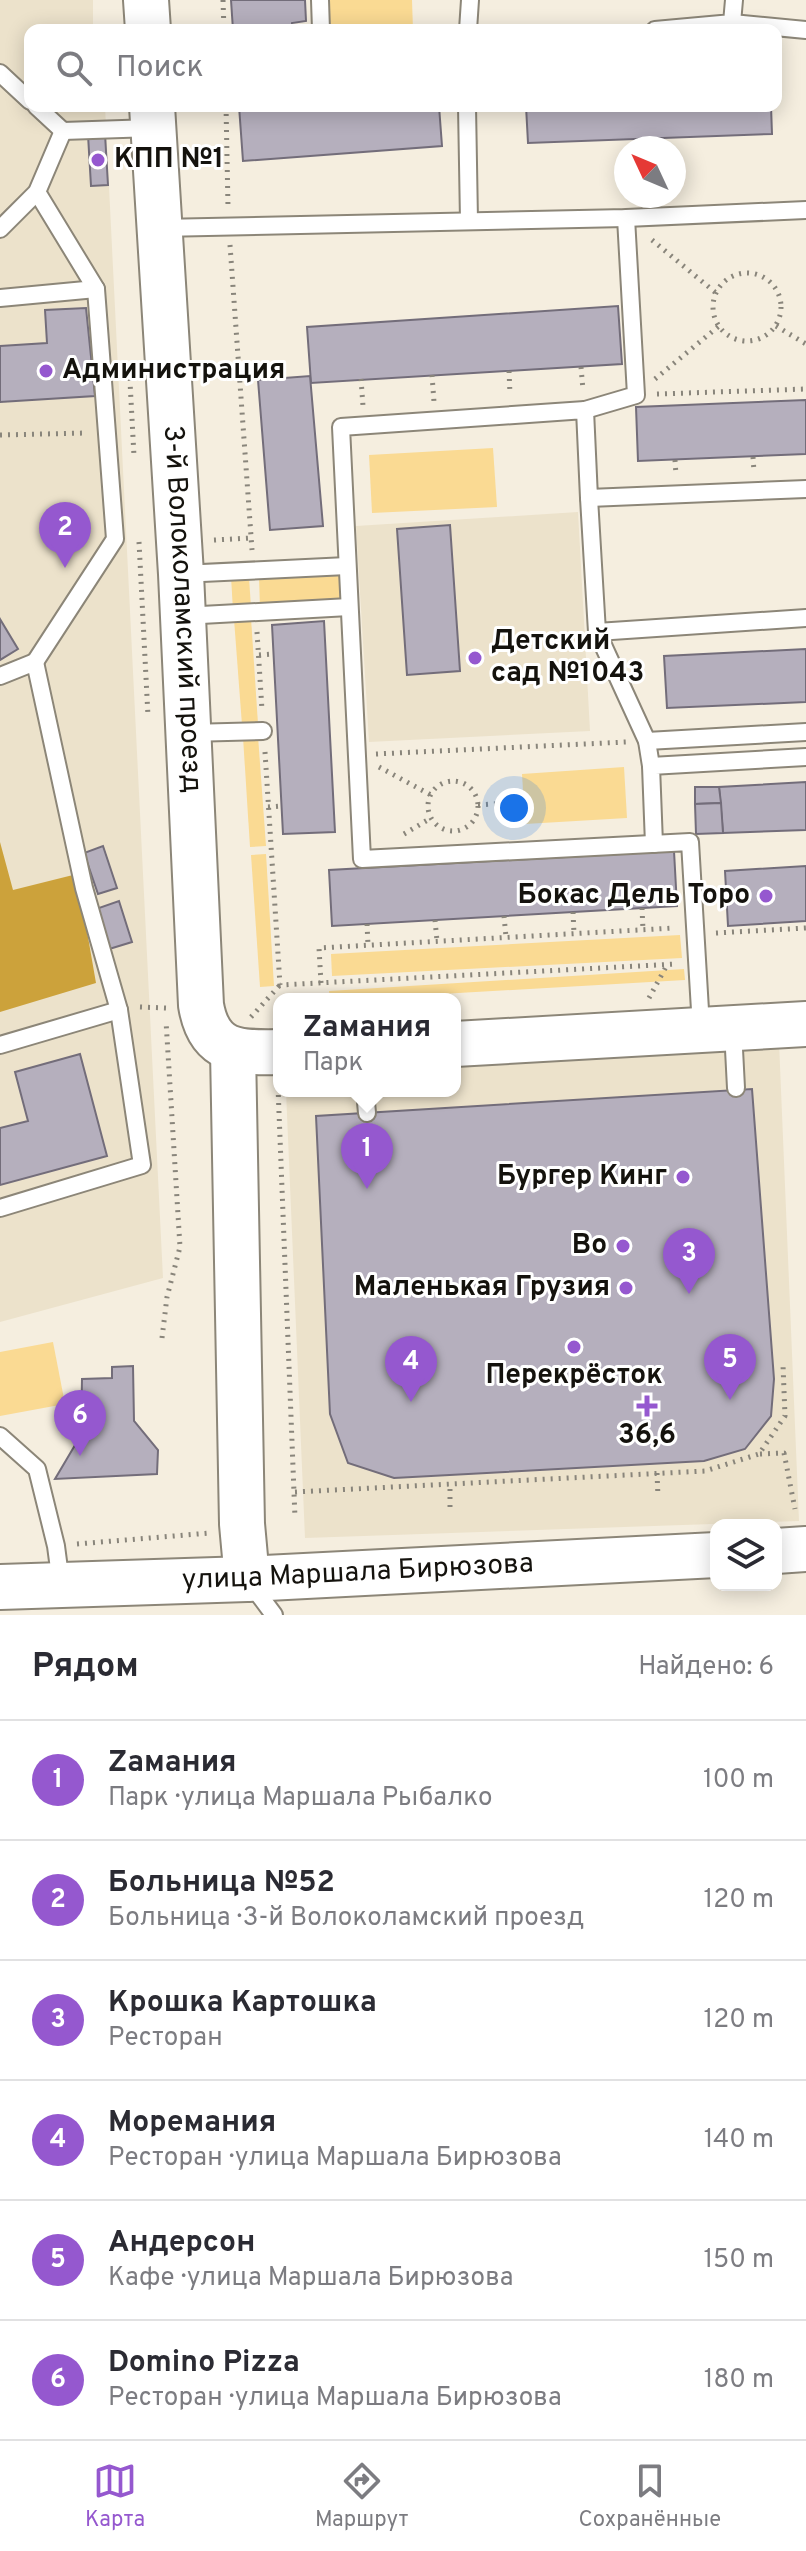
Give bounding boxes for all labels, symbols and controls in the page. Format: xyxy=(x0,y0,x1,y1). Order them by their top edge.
search box xyxy=(24,24,782,112)
icon: search xyxy=(52,46,96,90)
text: Поиск xyxy=(116,50,204,87)
north arrow xyxy=(614,136,686,208)
place label: КПП №1 xyxy=(114,142,224,178)
marker: КПП №1 xyxy=(89,151,107,169)
place label: Администрация xyxy=(62,353,285,389)
marker: Администрация xyxy=(37,362,55,380)
street label: 3-й Волоколамский проезд xyxy=(154,424,209,794)
pin: 2 xyxy=(39,502,91,568)
place label: Детский сад №1043 xyxy=(491,624,644,692)
marker: Детский сад №1043 xyxy=(466,649,484,667)
your location xyxy=(494,788,534,828)
place label: Бокас Дель Торо xyxy=(517,878,750,914)
marker: Бокас Дель Торо xyxy=(757,887,775,905)
popup xyxy=(273,993,461,1097)
text: Zамания xyxy=(303,1010,431,1047)
text: Парк xyxy=(303,1047,363,1080)
pin: 1 xyxy=(341,1123,393,1189)
place label: Бургер Кинг xyxy=(497,1159,667,1195)
marker: Бургер Кинг xyxy=(674,1168,692,1186)
place label: Bo xyxy=(572,1228,607,1264)
pin: 3 xyxy=(663,1228,715,1294)
marker: Bo xyxy=(614,1237,632,1255)
place label: Маленькая Грузия xyxy=(354,1270,610,1306)
marker: Маленькая Грузия xyxy=(617,1279,635,1297)
pin: 5 xyxy=(704,1334,756,1400)
pin: 4 xyxy=(385,1336,437,1402)
marker: Перекрёсток xyxy=(565,1338,583,1356)
place label: Перекрёсток xyxy=(485,1358,663,1394)
pin: 6 xyxy=(54,1390,106,1456)
marker: 36,6 xyxy=(638,1397,656,1415)
place label: 36,6 xyxy=(618,1418,676,1454)
map controls xyxy=(710,1519,782,1591)
button: layers xyxy=(710,1519,782,1591)
street label: улица Маршала Бирюзова xyxy=(181,1546,534,1599)
text: Рядом xyxy=(32,1646,139,1689)
text: Найдено: 6 xyxy=(638,1651,774,1684)
text: Zамания xyxy=(108,1745,237,1782)
text: 1 xyxy=(53,1764,63,1797)
text: 100 m xyxy=(703,1764,774,1797)
text: Парк · улица Маршала Рыбалко xyxy=(108,1782,493,1815)
text: Больница №52 xyxy=(108,1865,335,1902)
text: 2 xyxy=(50,1884,66,1917)
text: 120 m xyxy=(704,1884,774,1917)
text: Больница · 3-й Волоколамский проезд xyxy=(108,1902,584,1935)
text: Крошка Картошка xyxy=(108,1985,377,2022)
text: 3 xyxy=(50,2004,66,2037)
text: 120 m xyxy=(704,2004,774,2037)
text: Ресторан xyxy=(108,2022,223,2055)
text: Моремания xyxy=(108,2105,276,2142)
text: 4 xyxy=(50,2124,66,2157)
text: 140 m xyxy=(704,2124,774,2157)
text: Ресторан · улица Маршала Бирюзова xyxy=(108,2142,562,2175)
text: Андерсон xyxy=(108,2225,255,2262)
text: 5 xyxy=(50,2244,66,2277)
text: 150 m xyxy=(703,2244,774,2277)
text: Кафе · улица Маршала Бирюзова xyxy=(108,2262,513,2295)
text: Domino Pizza xyxy=(108,2345,300,2382)
text: 6 xyxy=(50,2364,66,2397)
text: 180 m xyxy=(704,2364,774,2397)
text: Ресторан · улица Маршала Бирюзова xyxy=(108,2382,562,2415)
tab: Карта xyxy=(85,2459,145,2534)
tab: Маршрут xyxy=(315,2459,409,2534)
tab: Сохранённые xyxy=(578,2459,721,2534)

